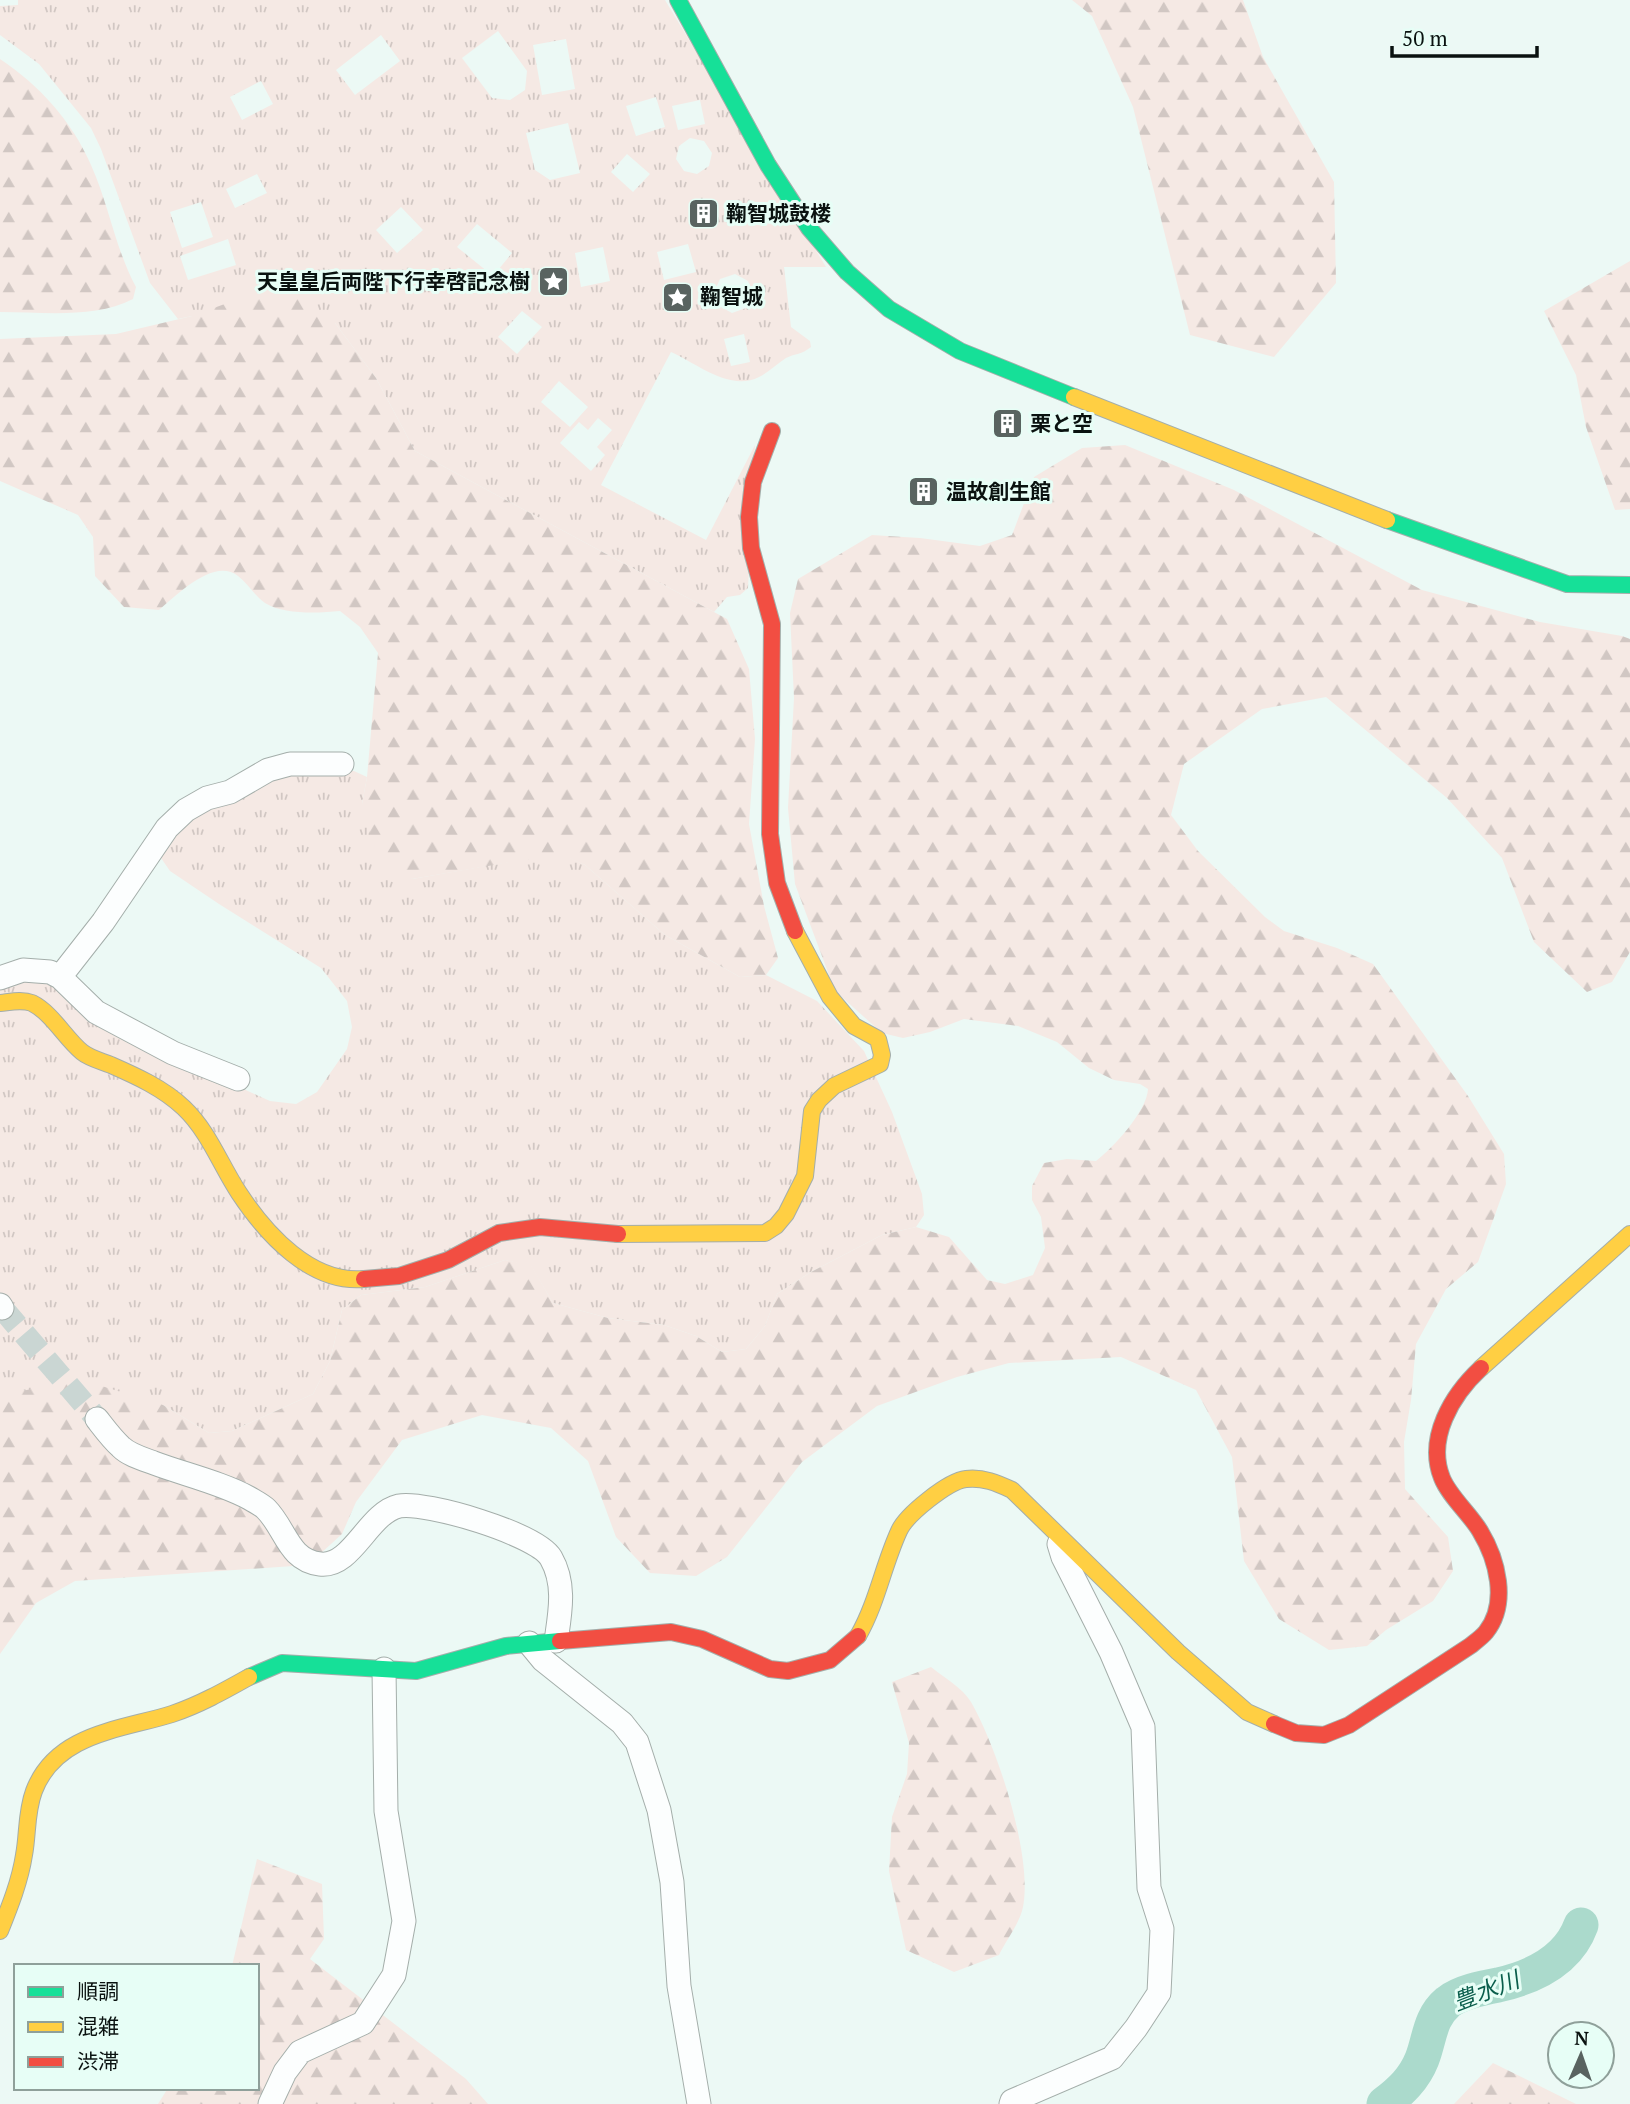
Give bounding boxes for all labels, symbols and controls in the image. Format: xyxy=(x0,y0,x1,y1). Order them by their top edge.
scale bar xyxy=(1392,14,1537,58)
text: 50 m xyxy=(1402,24,1448,52)
building icon: 鞠智城鼓楼 xyxy=(686,197,720,231)
place label: 鞠智城鼓楼 xyxy=(726,199,831,227)
place icon: 天皇皇后両陛下行幸啓記念樹 xyxy=(536,265,570,299)
place label: 天皇皇后両陛下行幸啓記念樹 xyxy=(257,267,530,295)
place icon: 鞠智城 xyxy=(660,280,694,314)
place label: 鞠智城 xyxy=(700,282,763,310)
building icon: 栗と空 xyxy=(990,407,1024,441)
place label: 栗と空 xyxy=(1030,409,1093,437)
building icon: 温故創生館 xyxy=(906,475,940,509)
place label: 温故創生館 xyxy=(946,477,1051,505)
water label: 豊水川 xyxy=(1448,1963,1526,2017)
legend xyxy=(14,1964,259,2090)
text: 順調 xyxy=(77,1977,119,2005)
text: 混雑 xyxy=(77,2012,119,2040)
north arrow xyxy=(1546,2020,1616,2090)
text: N xyxy=(1574,2025,1590,2050)
text: 渋滞 xyxy=(77,2047,119,2075)

